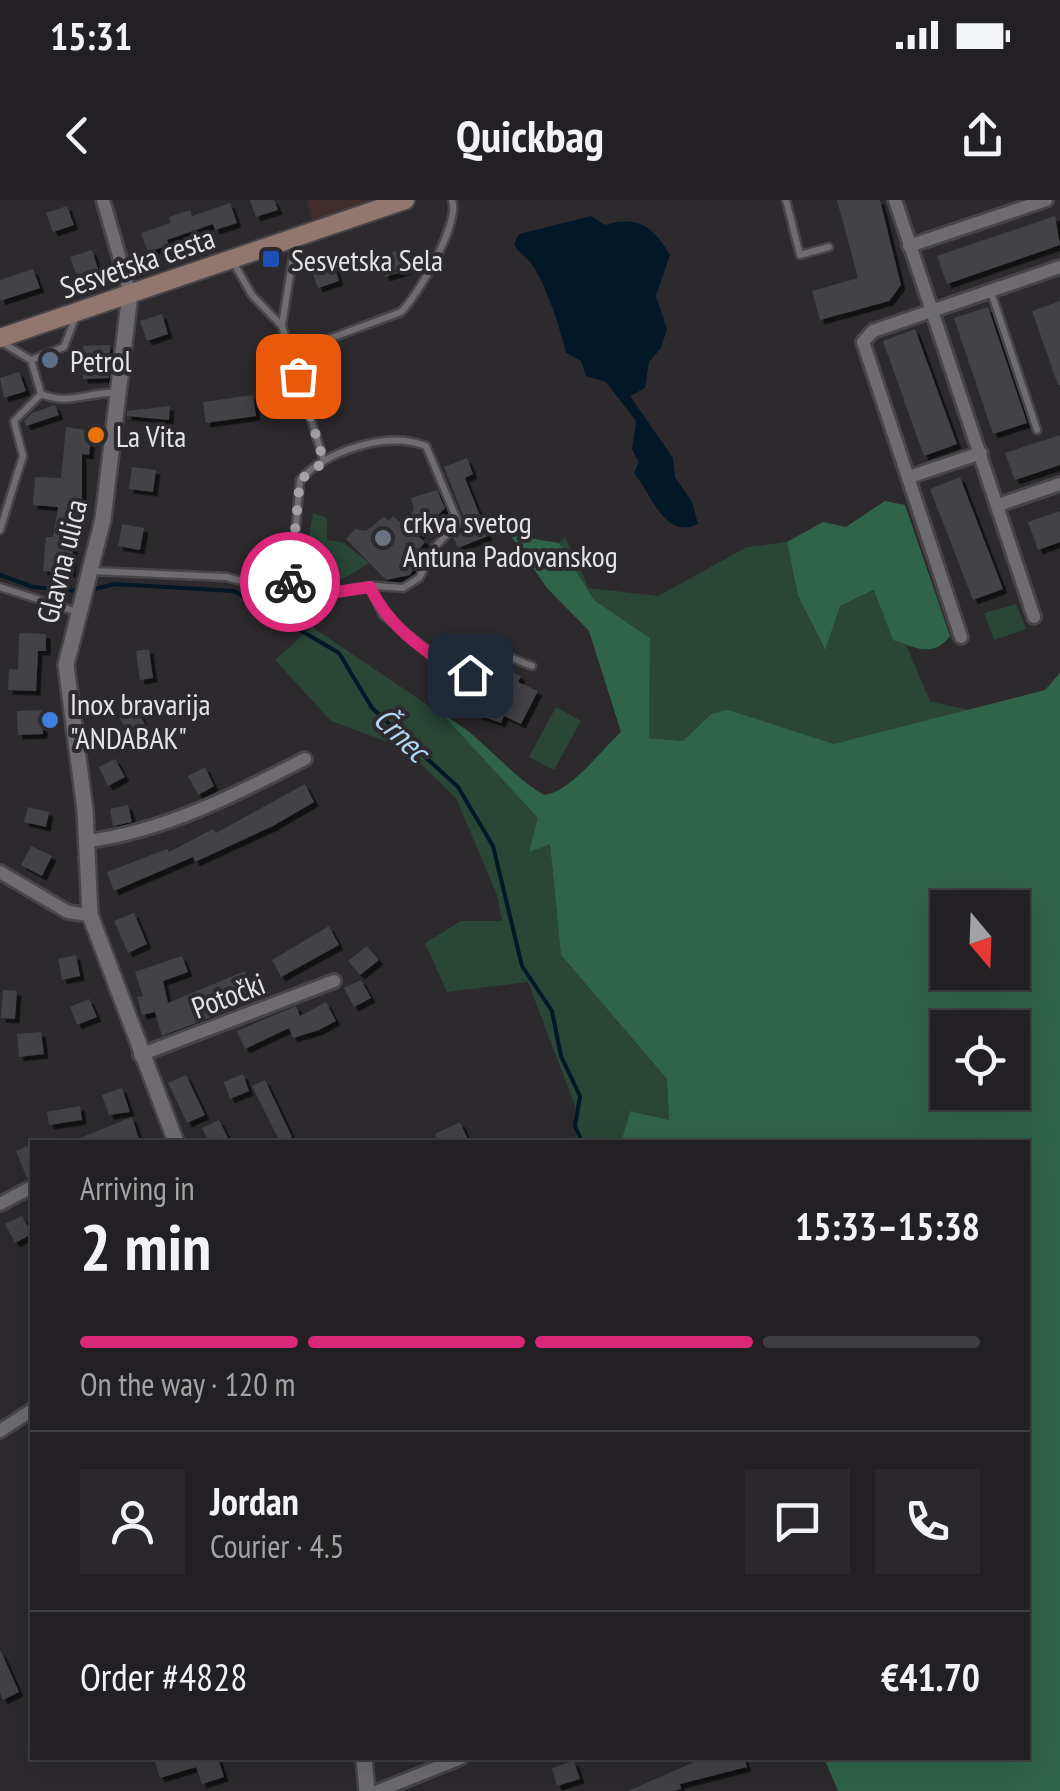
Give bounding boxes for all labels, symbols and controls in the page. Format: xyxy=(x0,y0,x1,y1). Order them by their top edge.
text: 15:31 xyxy=(50,11,132,60)
text: Quickbag xyxy=(456,106,604,164)
icon: back xyxy=(50,108,105,163)
icon: share xyxy=(955,108,1010,163)
street label: Sesvetska cesta xyxy=(55,217,219,307)
place label: Sesvetska Sela xyxy=(291,240,443,279)
marker: Sesvetska Sela xyxy=(260,248,282,270)
pin xyxy=(256,334,341,419)
place label: Petrol xyxy=(70,341,131,380)
marker: Petrol xyxy=(39,349,61,371)
icon: bag xyxy=(271,349,326,404)
place label: La Vita xyxy=(116,416,186,455)
marker: La Vita xyxy=(85,424,107,446)
street label: Glavna ulica xyxy=(27,495,95,627)
place label: crkva svetog Antuna Padovanskog xyxy=(403,502,618,575)
marker: crkva svetog Antuna Padovanskog xyxy=(372,527,394,549)
courier xyxy=(240,532,340,632)
icon: bike xyxy=(263,555,318,610)
pin xyxy=(428,633,513,718)
icon: home xyxy=(443,648,498,703)
place label: Inox bravarija "ANDABAK" xyxy=(70,684,211,757)
water label: Črnec xyxy=(365,698,441,773)
marker: Inox bravarija "ANDABAK" xyxy=(39,709,61,731)
north arrow xyxy=(930,890,1030,990)
map controls xyxy=(930,890,1030,1110)
street label: Potočki xyxy=(186,963,270,1027)
button: locate xyxy=(930,1010,1030,1110)
text: Arriving in xyxy=(80,1167,195,1209)
text: 15:33–15:38 xyxy=(795,1201,980,1250)
text: 2 min xyxy=(80,1204,211,1288)
text: On the way · 120 m xyxy=(80,1363,295,1405)
button: person xyxy=(80,1469,185,1574)
button: chat xyxy=(745,1469,850,1574)
button: phone xyxy=(875,1469,980,1574)
text: Jordan xyxy=(210,1476,299,1525)
text: Courier · 4.5 xyxy=(210,1525,344,1567)
text: Order #4828 xyxy=(80,1652,247,1701)
text: €41.70 xyxy=(881,1652,980,1701)

